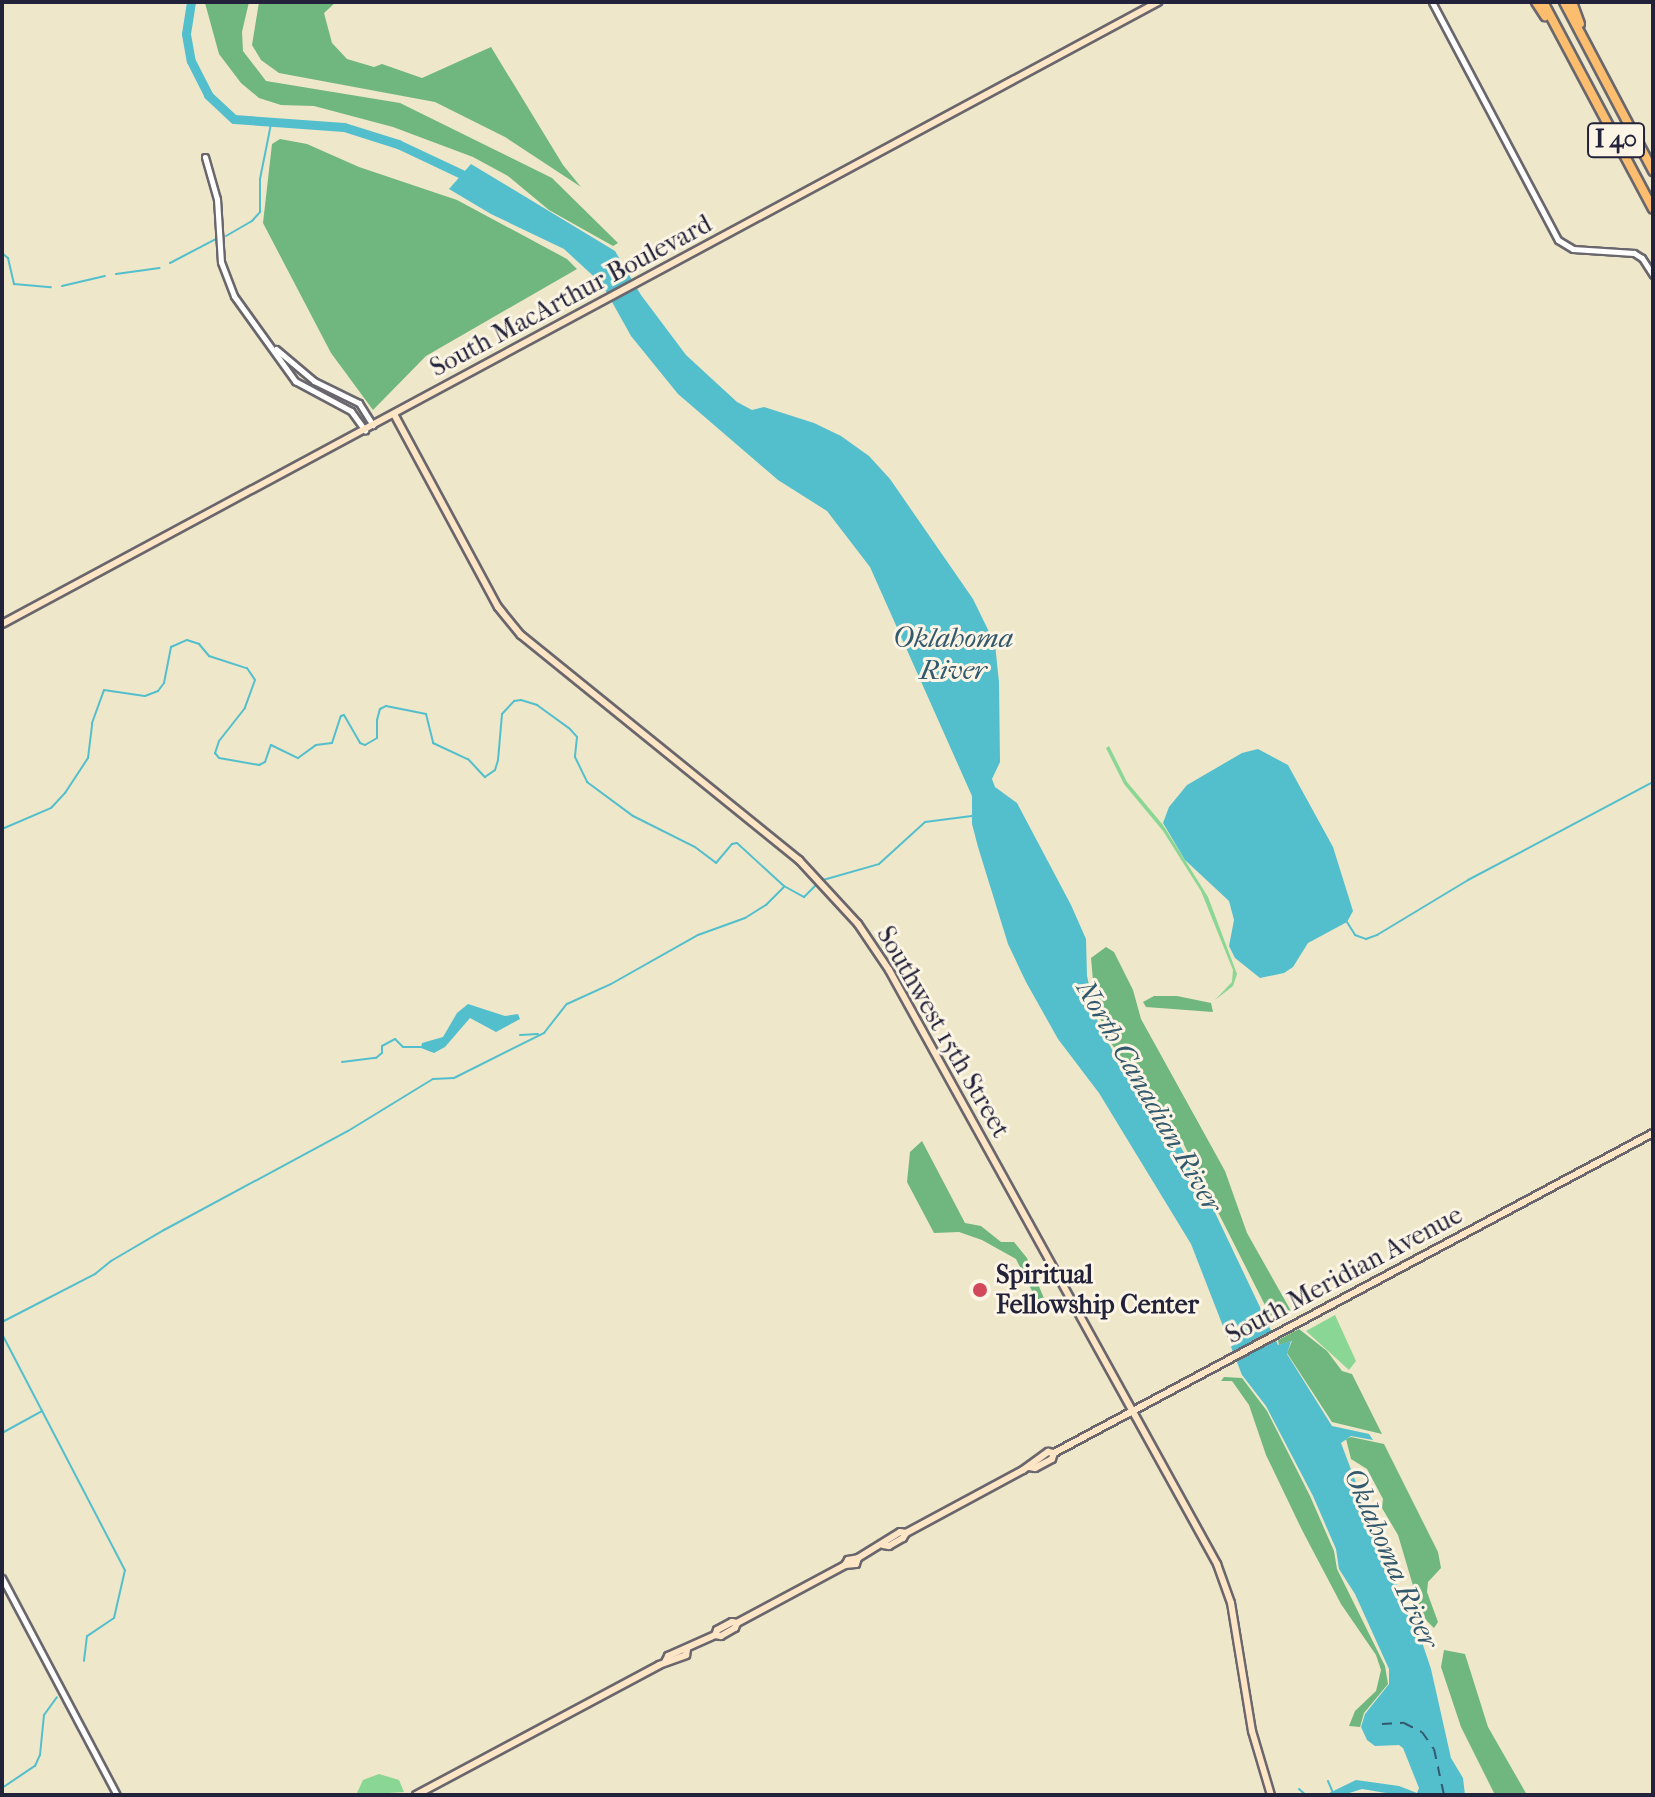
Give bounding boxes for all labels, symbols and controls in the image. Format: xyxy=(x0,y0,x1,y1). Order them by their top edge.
road number: I 40 xyxy=(1586,120,1646,160)
street label: South MacArthur Boulevard xyxy=(425,208,717,384)
water label: Oklahoma River xyxy=(893,621,1013,687)
street label: Southwest 15th Street xyxy=(870,921,1016,1143)
water label: North Canadian River xyxy=(1069,974,1229,1218)
street label: South Meridian Avenue xyxy=(1220,1199,1468,1351)
place label: Spiritual Fellowship Center xyxy=(996,1259,1199,1320)
marker: Spiritual Fellowship Center xyxy=(971,1281,989,1299)
water label: Oklahoma River xyxy=(1336,1463,1446,1653)

